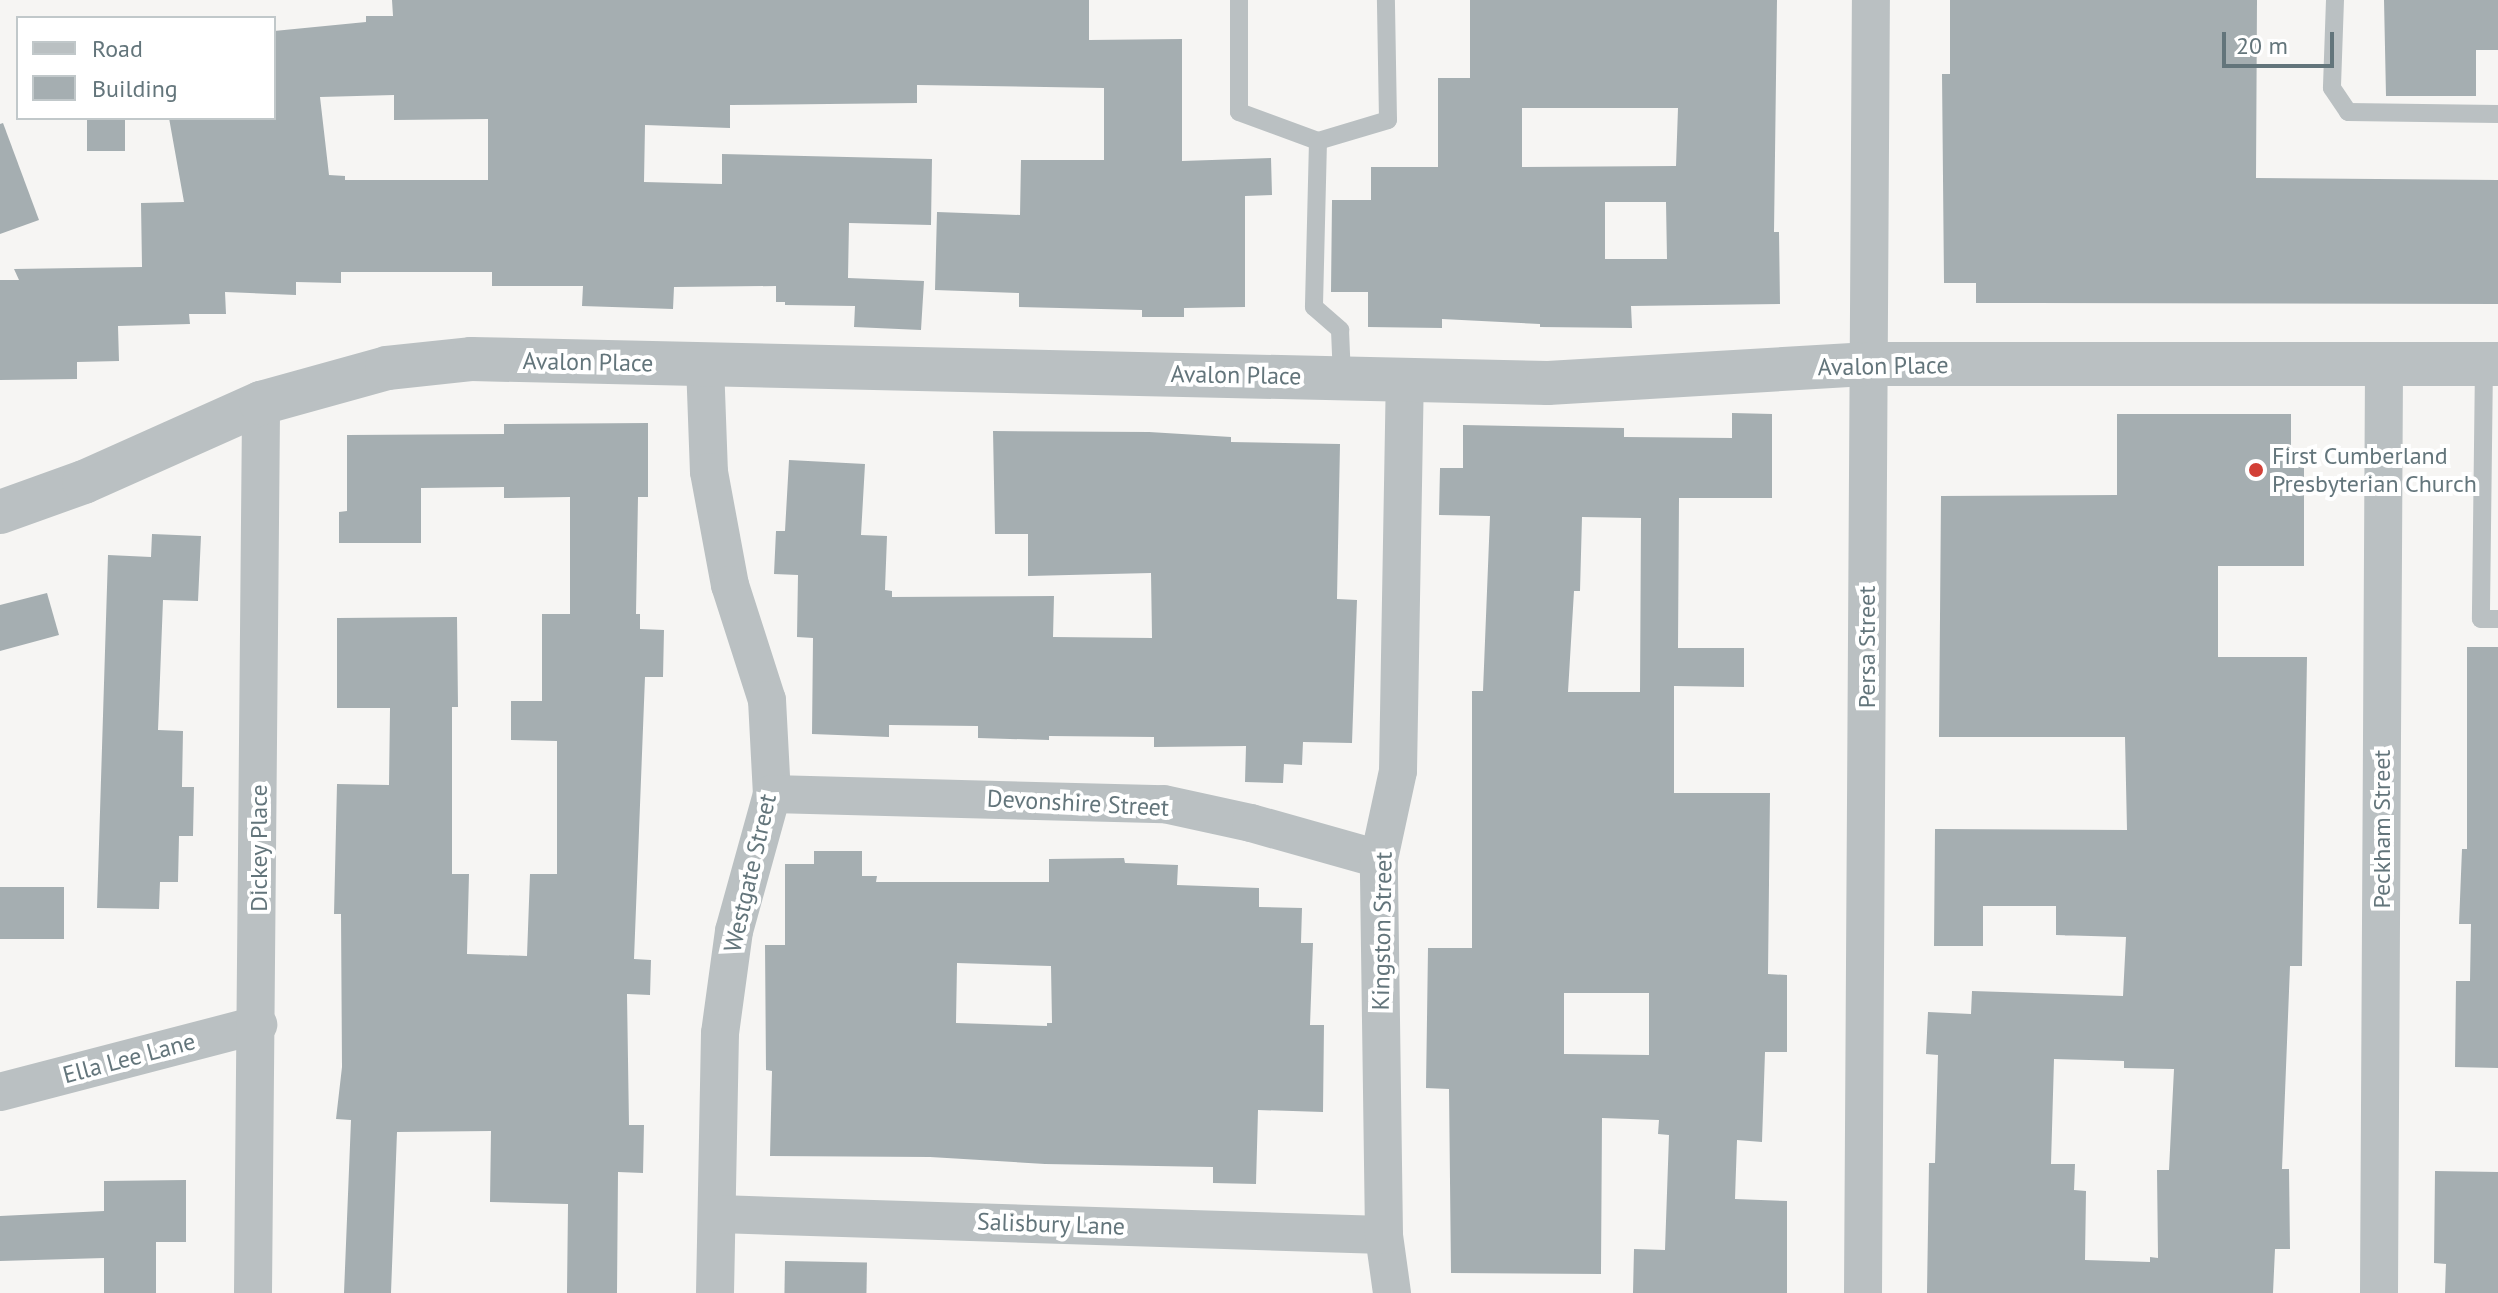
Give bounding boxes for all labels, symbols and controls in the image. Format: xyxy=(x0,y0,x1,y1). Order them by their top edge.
legend xyxy=(16,16,276,120)
scale bar xyxy=(2226,16,2338,66)
text: 20 m xyxy=(2236,30,2288,61)
text: Road xyxy=(92,33,143,64)
text: Building xyxy=(92,73,178,104)
street label: Avalon Place xyxy=(522,346,654,378)
street label: Avalon Place xyxy=(1817,350,1949,382)
street label: Avalon Place xyxy=(1170,359,1302,391)
place label: First Cumberland Presbyterian Church xyxy=(2272,442,2477,498)
marker: First Cumberland Presbyterian Church xyxy=(2247,461,2265,479)
street label: Persa Street xyxy=(1853,586,1881,708)
street label: Peckham Street xyxy=(2368,749,2396,909)
street label: Dickey Place xyxy=(245,784,273,912)
street label: Devonshire Street xyxy=(986,784,1170,822)
street label: Westgate Street xyxy=(718,791,782,955)
street label: Kingston Street xyxy=(1366,851,1398,1011)
street label: Ella Lee Lane xyxy=(60,1027,198,1089)
street label: Salisbury Lane xyxy=(976,1207,1126,1241)

